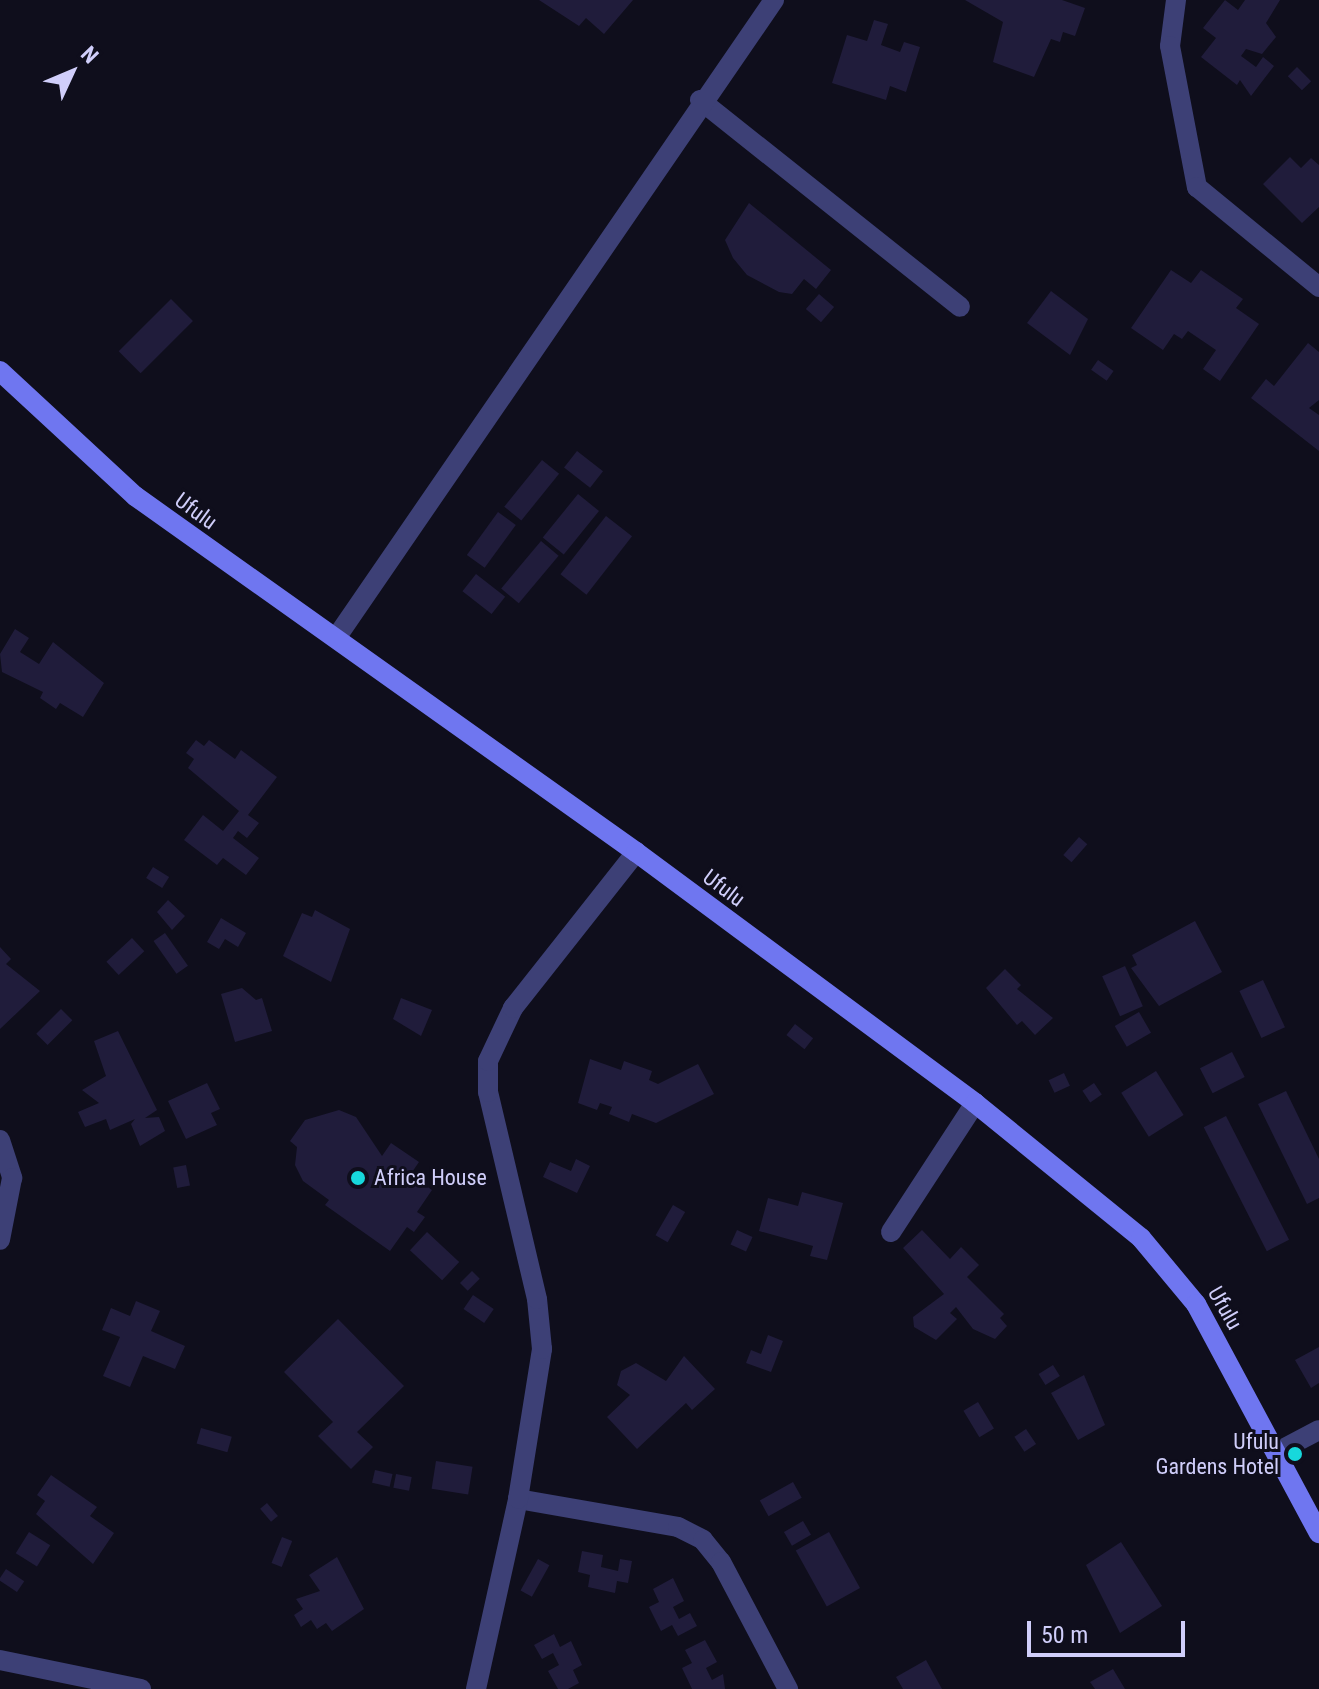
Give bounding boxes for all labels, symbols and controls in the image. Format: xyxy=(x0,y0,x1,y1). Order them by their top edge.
north arrow xyxy=(32,32,112,112)
text: N xyxy=(76,41,103,69)
street label: Ufulu xyxy=(170,487,222,535)
street label: Ufulu xyxy=(698,864,750,912)
place label: Africa House xyxy=(374,1165,487,1191)
marker: Africa House xyxy=(349,1169,367,1187)
street label: Ufulu xyxy=(1202,1282,1248,1334)
place label: Ufulu Gardens Hotel xyxy=(1155,1428,1279,1480)
marker: Ufulu Gardens Hotel xyxy=(1286,1445,1304,1463)
scale bar xyxy=(1031,1605,1189,1655)
text: 50 m xyxy=(1041,1621,1088,1649)

